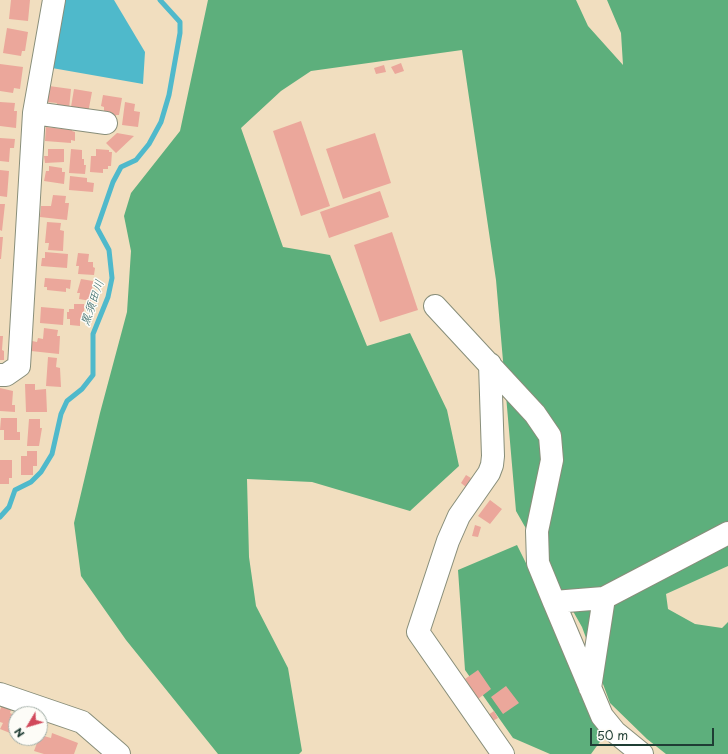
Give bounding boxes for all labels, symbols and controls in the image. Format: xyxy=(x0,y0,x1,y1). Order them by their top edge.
water label: 黒須田川 xyxy=(78,278,108,328)
north arrow xyxy=(8,706,48,746)
scale bar xyxy=(592,720,716,746)
text: N xyxy=(10,724,28,742)
text: 50 m xyxy=(597,726,628,744)

